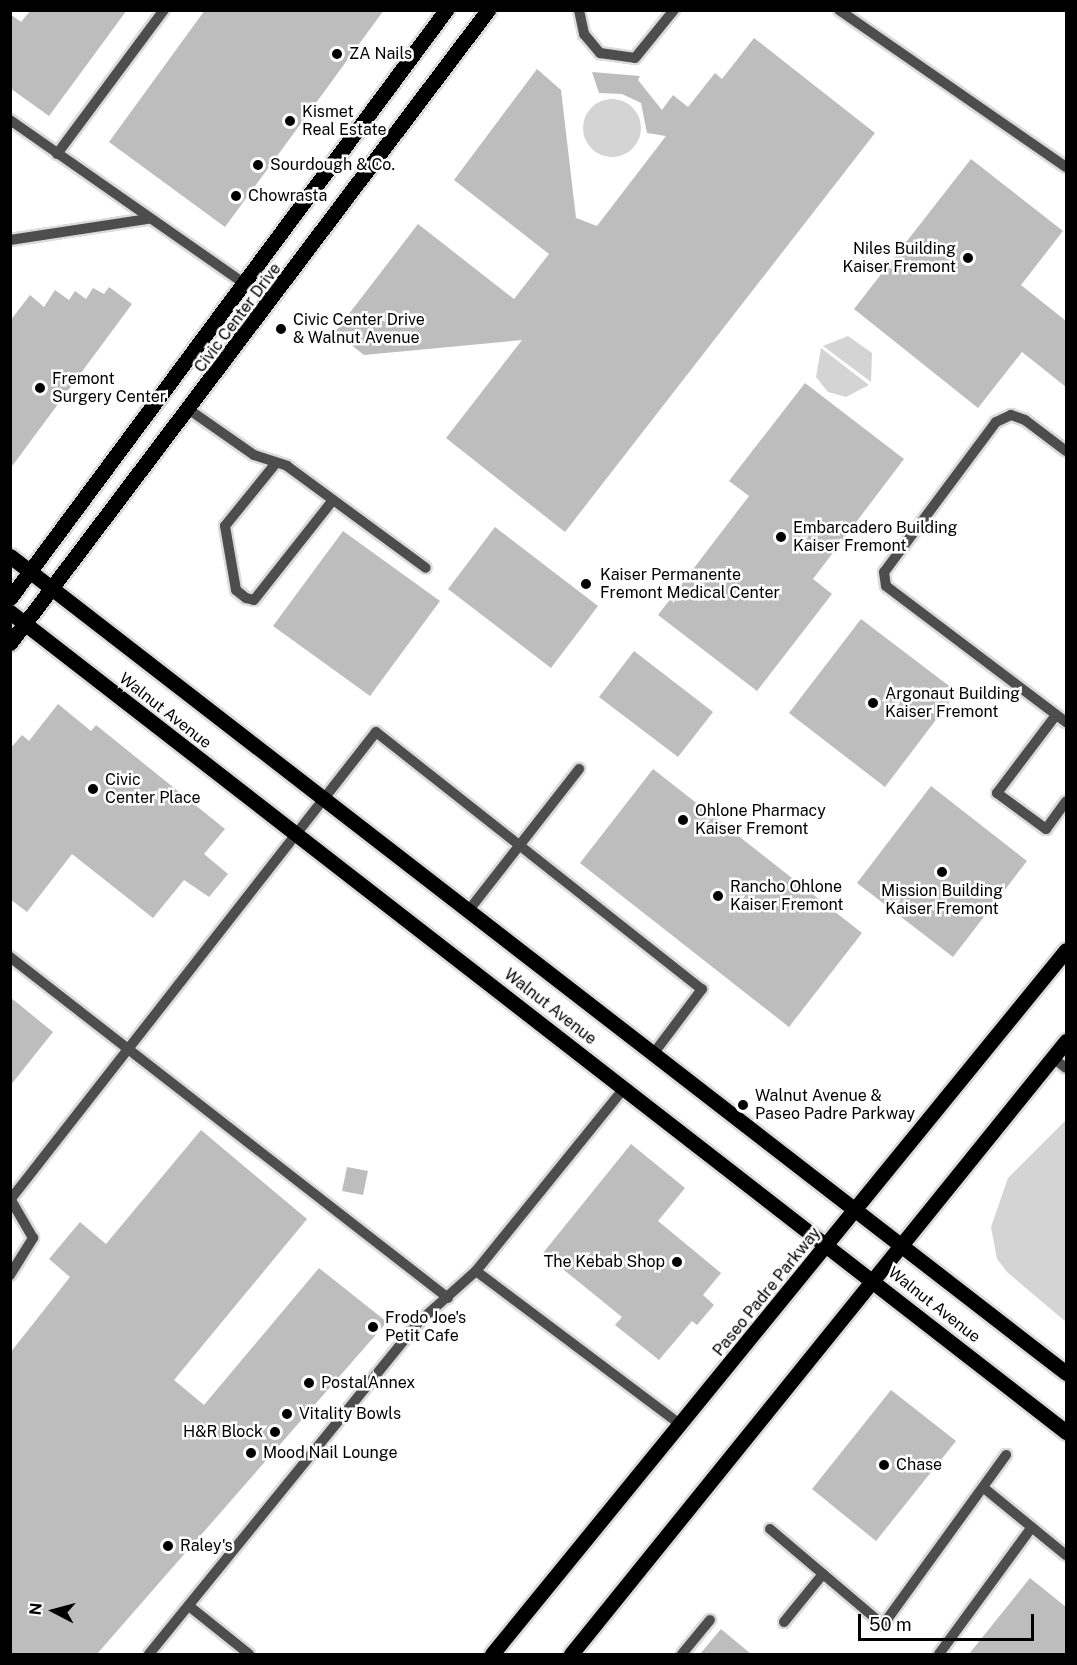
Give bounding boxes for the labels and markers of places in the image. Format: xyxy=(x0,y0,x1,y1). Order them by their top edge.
place label: ZA Nails xyxy=(349,44,412,64)
marker: ZA Nails xyxy=(330,47,344,61)
place label: Kismet Real Estate xyxy=(302,102,387,140)
marker: Kismet Real Estate xyxy=(283,114,297,128)
place label: Sourdough & Co. xyxy=(270,155,395,175)
marker: Sourdough & Co. xyxy=(251,158,265,172)
place label: Chowrasta xyxy=(248,186,327,206)
marker: Chowrasta xyxy=(229,189,243,203)
place label: Niles Building Kaiser Fremont xyxy=(842,239,956,277)
marker: Niles Building Kaiser Fremont xyxy=(961,251,975,265)
place label: Civic Center Drive & Walnut Avenue xyxy=(293,310,425,348)
marker: Civic Center Drive & Walnut Avenue xyxy=(274,322,288,336)
place label: Fremont Surgery Center xyxy=(52,369,166,407)
marker: Fremont Surgery Center xyxy=(33,381,47,395)
place label: Embarcadero Building Kaiser Fremont xyxy=(793,518,958,556)
marker: Embarcadero Building Kaiser Fremont xyxy=(774,530,788,544)
place label: Kaiser Permanente Fremont Medical Center xyxy=(600,565,780,603)
marker: Kaiser Permanente Fremont Medical Center xyxy=(577,575,595,593)
place label: Argonaut Building Kaiser Fremont xyxy=(885,684,1020,722)
marker: Argonaut Building Kaiser Fremont xyxy=(866,696,880,710)
place label: Civic Center Place xyxy=(105,770,201,808)
marker: Civic Center Place xyxy=(86,782,100,796)
place label: Ohlone Pharmacy Kaiser Fremont xyxy=(695,801,826,839)
marker: Ohlone Pharmacy Kaiser Fremont xyxy=(676,813,690,827)
marker: Mission Building Kaiser Fremont xyxy=(935,865,949,879)
place label: Rancho Ohlone Kaiser Fremont xyxy=(730,877,844,915)
place label: Mission Building Kaiser Fremont xyxy=(881,881,1003,919)
marker: Rancho Ohlone Kaiser Fremont xyxy=(711,889,725,903)
place label: Walnut Avenue & Paseo Padre Parkway xyxy=(755,1086,915,1124)
marker: Walnut Avenue & Paseo Padre Parkway xyxy=(736,1098,750,1112)
place label: The Kebab Shop xyxy=(544,1252,665,1272)
marker: The Kebab Shop xyxy=(670,1255,684,1269)
place label: Frodo Joe's Petit Cafe xyxy=(385,1308,466,1346)
marker: Frodo Joe's Petit Cafe xyxy=(366,1320,380,1334)
place label: PostalAnnex xyxy=(321,1373,415,1393)
marker: PostalAnnex xyxy=(302,1376,316,1390)
place label: Vitality Bowls xyxy=(299,1404,401,1424)
marker: Vitality Bowls xyxy=(280,1407,294,1421)
place label: H&R Block xyxy=(183,1422,263,1442)
marker: H&R Block xyxy=(268,1425,282,1439)
place label: Mood Nail Lounge xyxy=(263,1443,398,1463)
marker: Mood Nail Lounge xyxy=(244,1446,258,1460)
place label: Chase xyxy=(896,1455,942,1475)
marker: Chase xyxy=(877,1458,891,1472)
place label: Raley's xyxy=(180,1536,232,1556)
marker: Raley's xyxy=(161,1539,175,1553)

